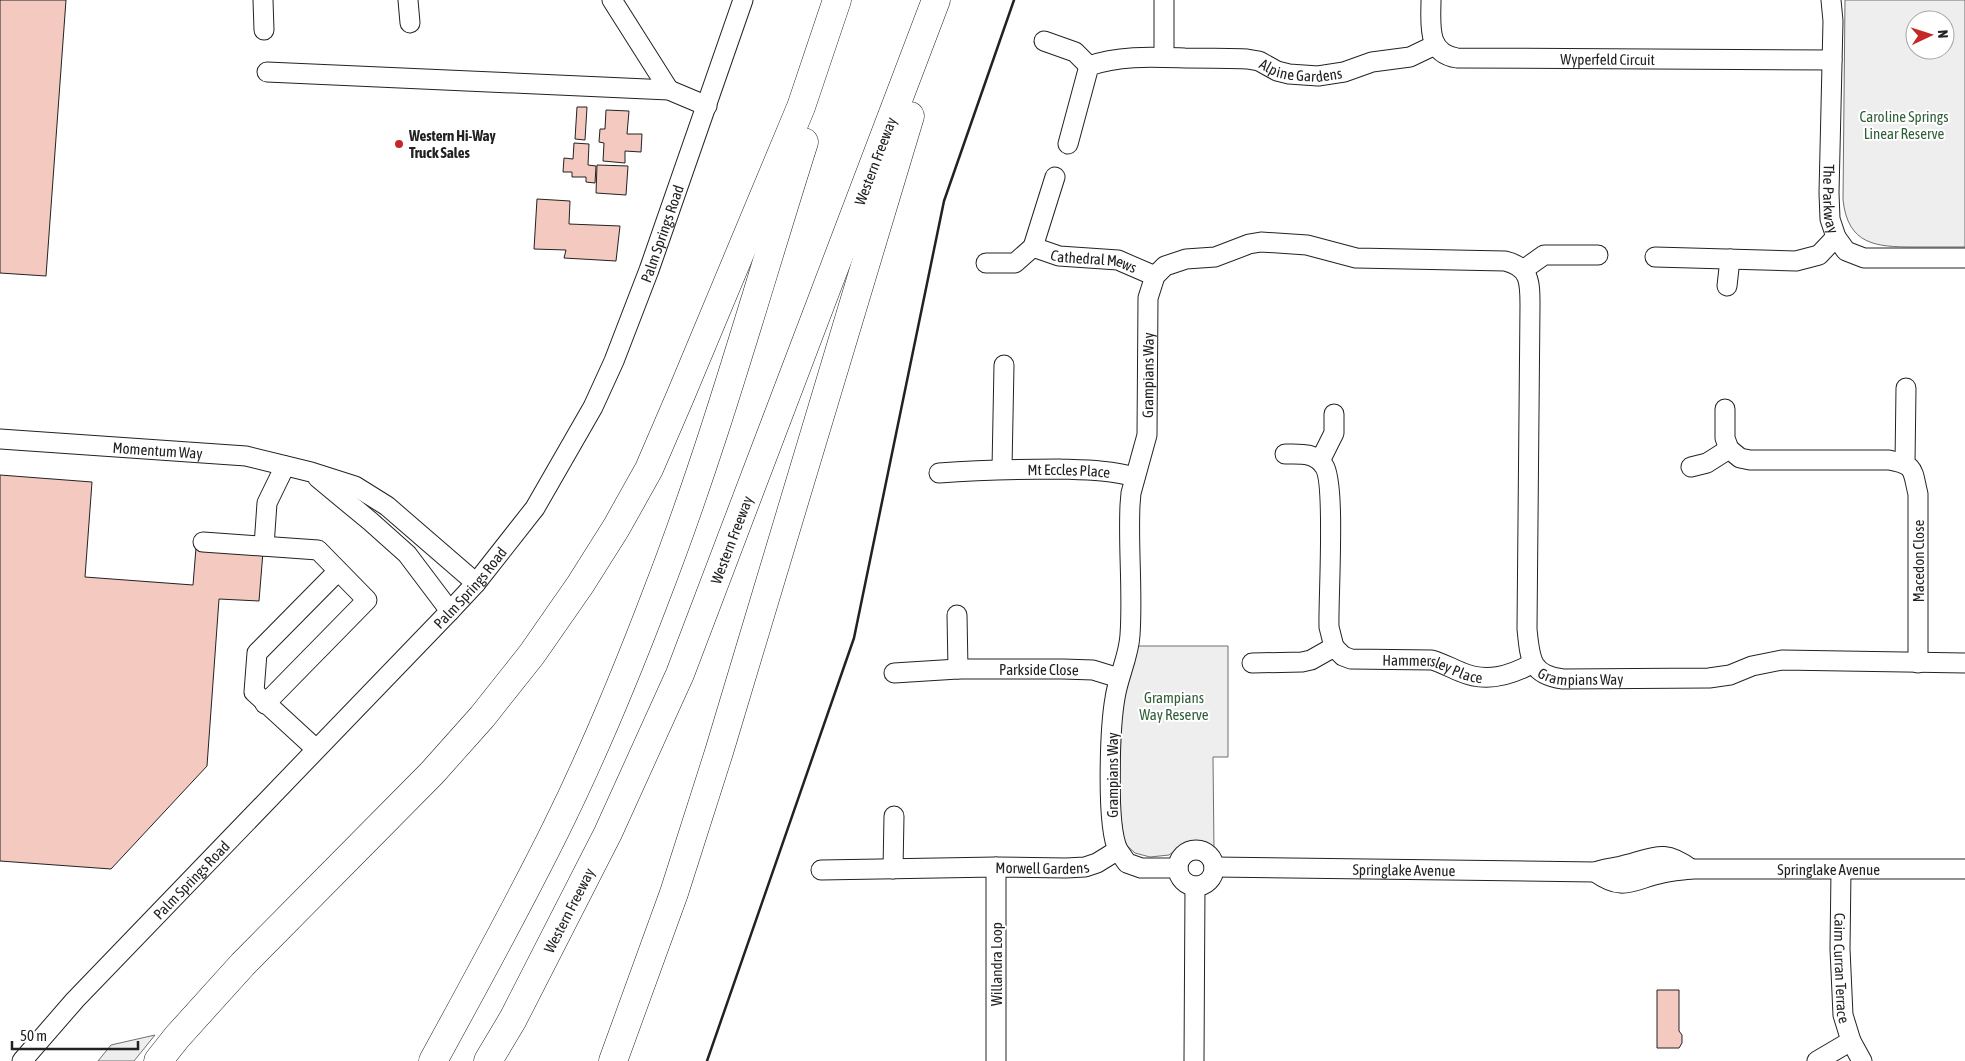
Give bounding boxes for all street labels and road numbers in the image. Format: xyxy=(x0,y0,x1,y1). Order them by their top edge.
street label: Wyperfeld Circuit xyxy=(1560,50,1655,68)
street label: Alpine Gardens xyxy=(1257,55,1343,85)
street label: Western Freeway xyxy=(850,115,899,207)
street label: The Parkway xyxy=(1820,164,1843,236)
street label: Palm Springs Road xyxy=(637,182,687,285)
street label: Cathedral Mews xyxy=(1048,245,1140,276)
street label: Grampians Way xyxy=(1139,332,1156,418)
street label: Momentum Way xyxy=(112,438,203,461)
street label: Mt Eccles Place xyxy=(1027,460,1111,481)
street label: Western Freeway xyxy=(707,493,755,586)
street label: Macedon Close xyxy=(1910,520,1927,602)
street label: Palm Springs Road xyxy=(430,543,510,631)
street label: Hammersley Place xyxy=(1382,651,1484,686)
street label: Parkside Close xyxy=(999,660,1079,678)
street label: Grampians Way xyxy=(1535,664,1624,688)
street label: Grampians Way xyxy=(1104,732,1121,818)
street label: Palm Springs Road xyxy=(150,837,233,922)
street label: Morwell Gardens xyxy=(995,858,1091,877)
street label: Springlake Avenue xyxy=(1352,860,1456,879)
street label: Springlake Avenue xyxy=(1777,861,1880,878)
street label: Western Freeway xyxy=(540,865,597,955)
street label: Cairn Curran Terrace xyxy=(1831,913,1854,1025)
street label: Willandra Loop xyxy=(988,922,1005,1006)

